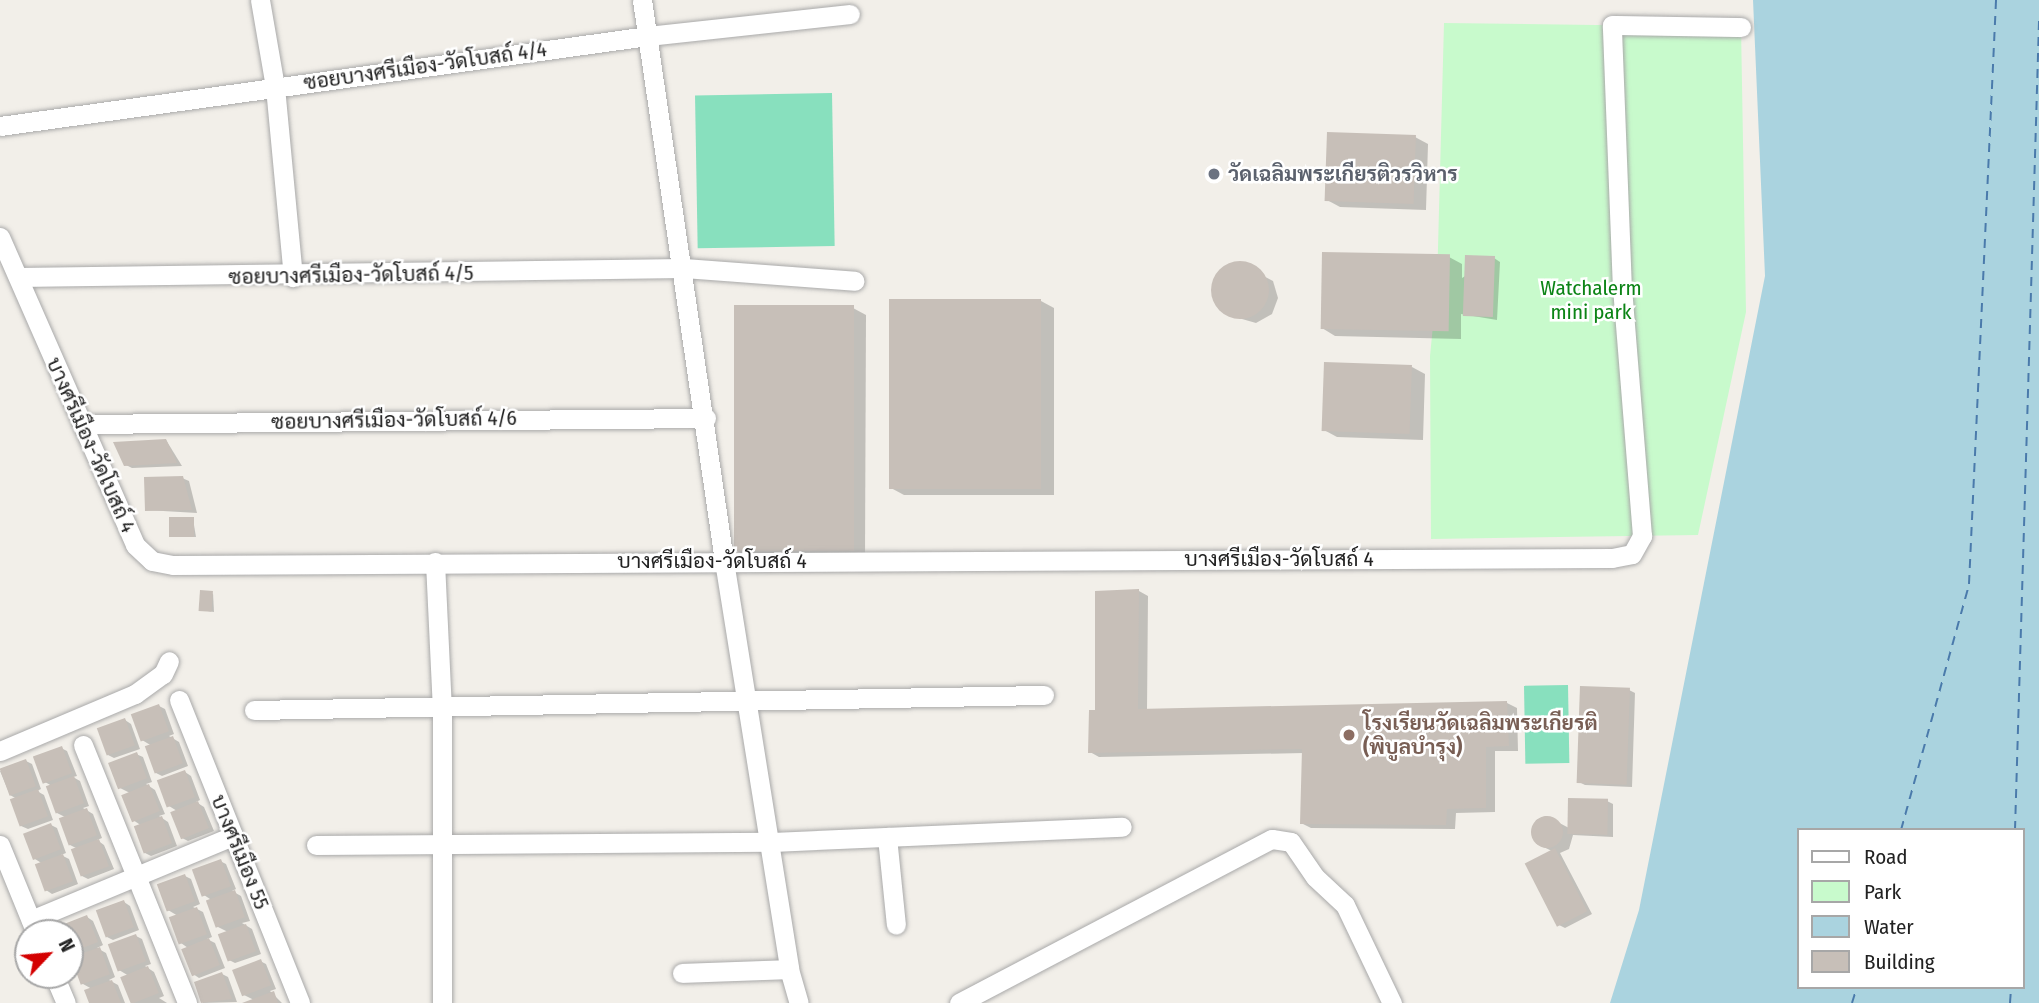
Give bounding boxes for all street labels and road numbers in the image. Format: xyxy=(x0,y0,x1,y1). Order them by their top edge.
street label: ซอยบางศรีเมือง-วัดโบสถ์ 4/4 xyxy=(302,36,548,96)
street label: ซอยบางศรีเมือง-วัดโบสถ์ 4/5 xyxy=(228,260,474,290)
street label: บางศรีเมือง-วัดโบสถ์ 4 xyxy=(41,353,141,537)
street label: ซอยบางศรีเมือง-วัดโบสถ์ 4/6 xyxy=(271,405,517,435)
street label: บางศรีเมือง-วัดโบสถ์ 4 xyxy=(1184,546,1374,572)
street label: บางศรีเมือง-วัดโบสถ์ 4 xyxy=(617,548,807,574)
street label: บางศรีเมือง 55 xyxy=(206,791,274,913)

